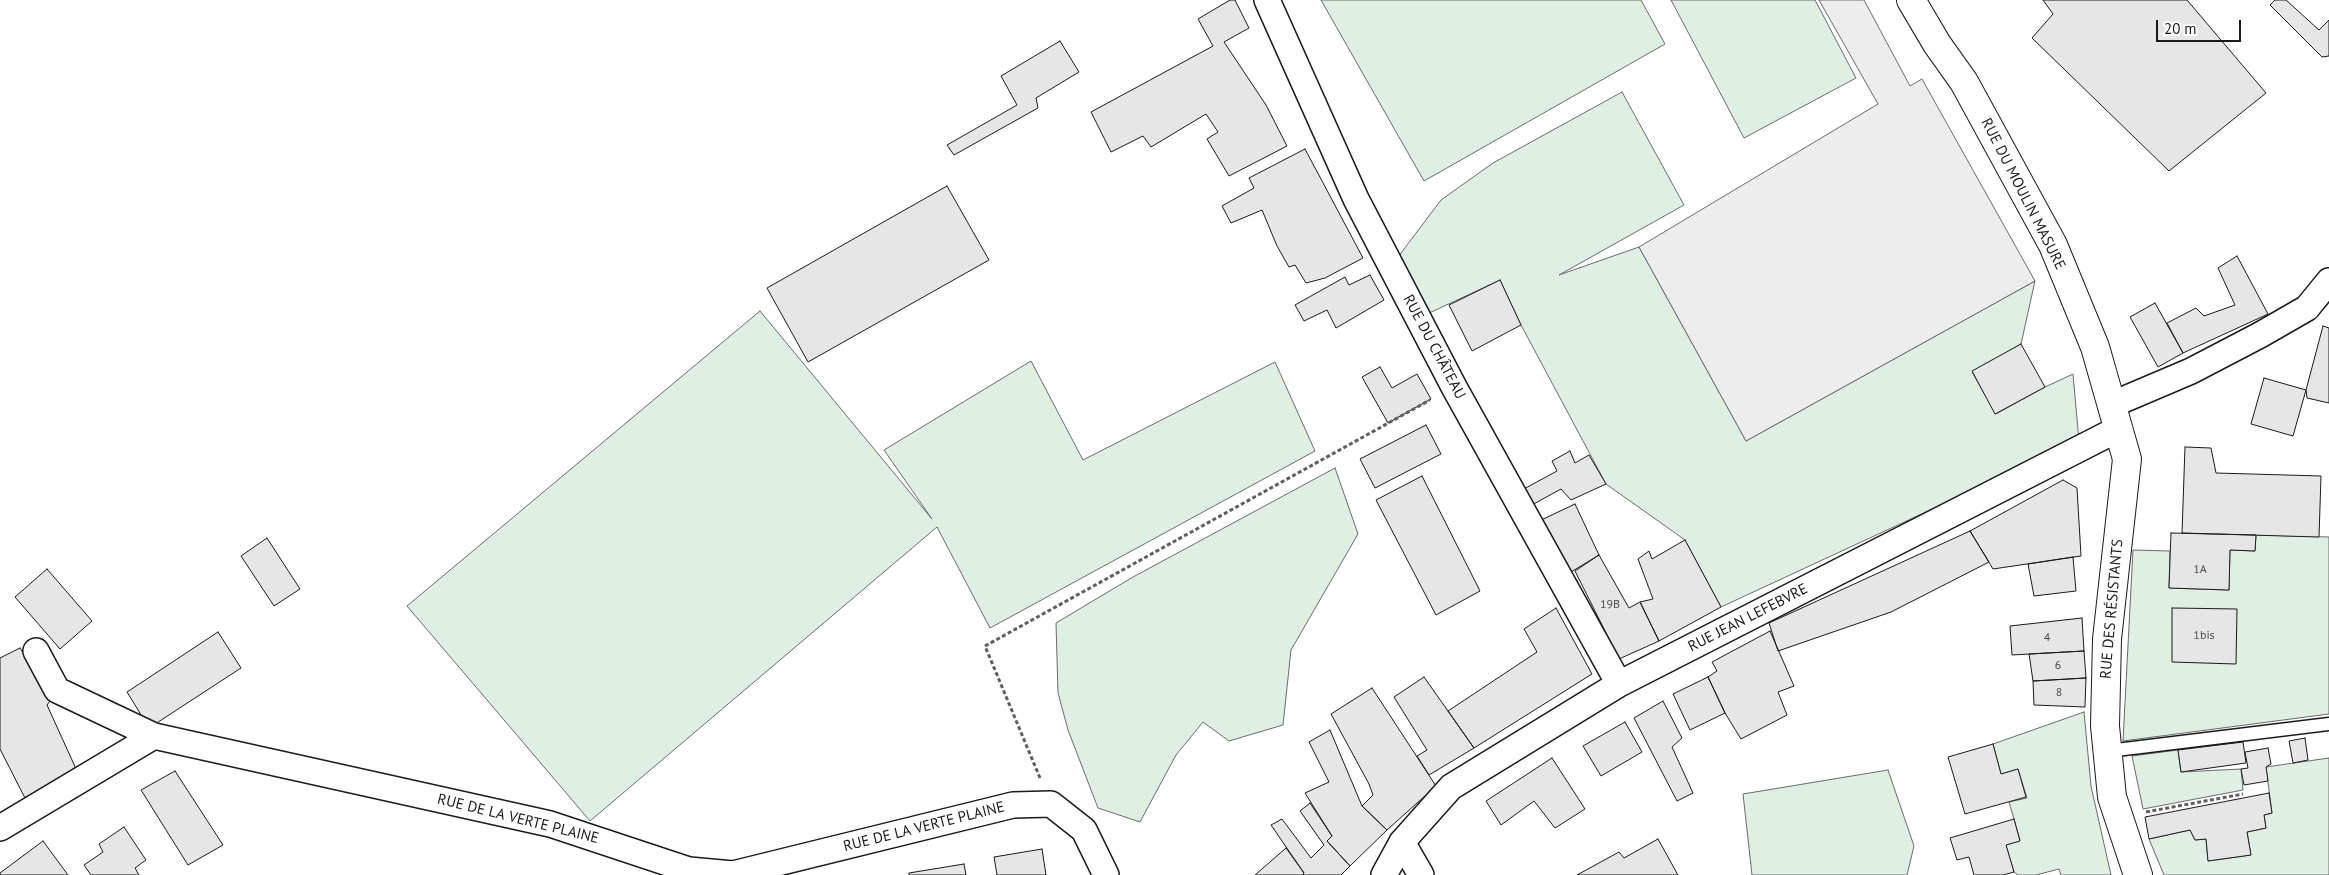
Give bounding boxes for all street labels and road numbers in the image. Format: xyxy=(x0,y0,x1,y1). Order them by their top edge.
street label: RUE DU MOULIN MASURE xyxy=(1977,115,2069,273)
street label: RUE DU CHÂTEAU xyxy=(1399,292,1469,402)
street label: RUE DES RÉSISTANTS xyxy=(2097,538,2127,680)
street label: RUE JEAN LEFEBVRE xyxy=(1685,580,1811,656)
street label: RUE DE LA VERTE PLAINE xyxy=(435,790,601,848)
street label: RUE DE LA VERTE PLAINE xyxy=(841,798,1007,856)

